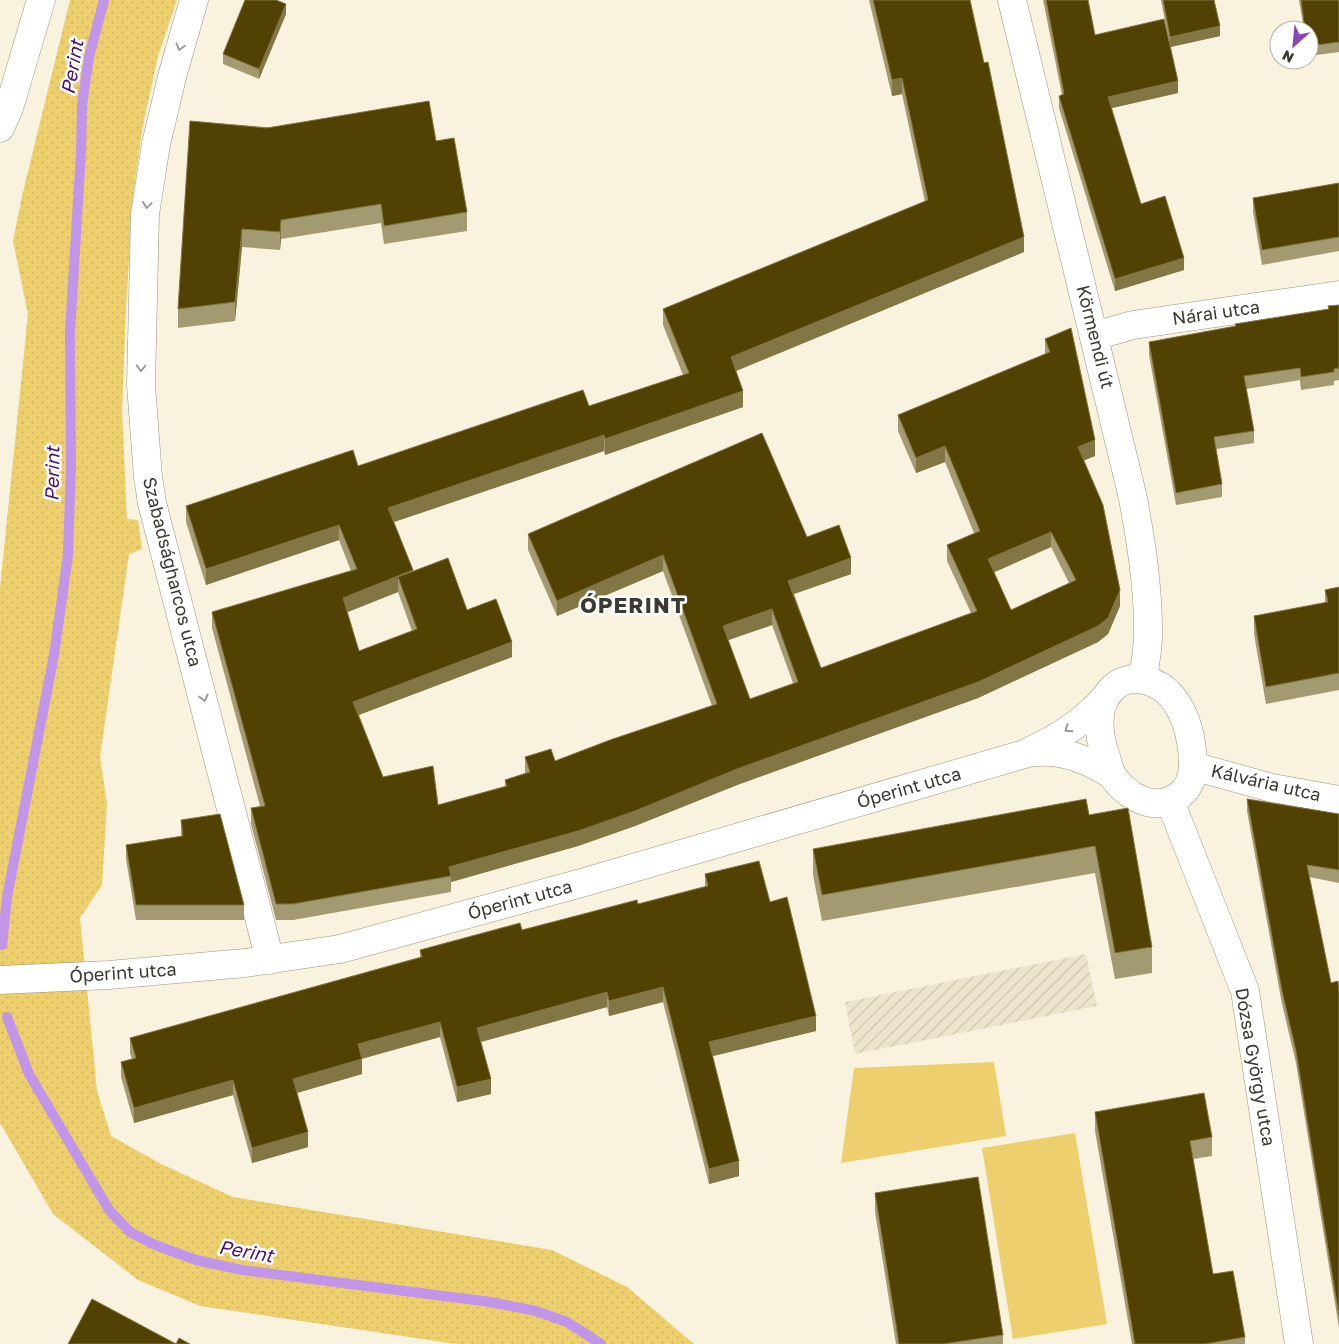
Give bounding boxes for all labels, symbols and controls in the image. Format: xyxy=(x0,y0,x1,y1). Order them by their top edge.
north arrow xyxy=(1269,20,1319,70)
water label: Perint xyxy=(55,36,88,96)
one-way arrow xyxy=(176,42,186,50)
text: N xyxy=(1279,47,1296,67)
one-way arrow xyxy=(142,201,152,210)
street label: Körmendi út xyxy=(1072,283,1119,391)
street label: Nárai utca xyxy=(1171,295,1261,329)
one-way arrow xyxy=(136,364,147,372)
water label: Perint xyxy=(40,444,64,502)
street label: Szabadságharcos utca xyxy=(139,475,207,669)
district label: ÓPERINT xyxy=(580,591,686,618)
one-way arrow xyxy=(198,694,208,702)
one-way arrow xyxy=(1064,723,1074,732)
street label: Kálvária utca xyxy=(1209,759,1323,805)
street label: Óperint utca xyxy=(854,762,963,812)
street label: Óperint utca xyxy=(465,875,574,924)
street label: Óperint utca xyxy=(69,957,177,987)
street label: Dózsa György utca xyxy=(1231,986,1281,1148)
water label: Perint xyxy=(217,1234,277,1267)

